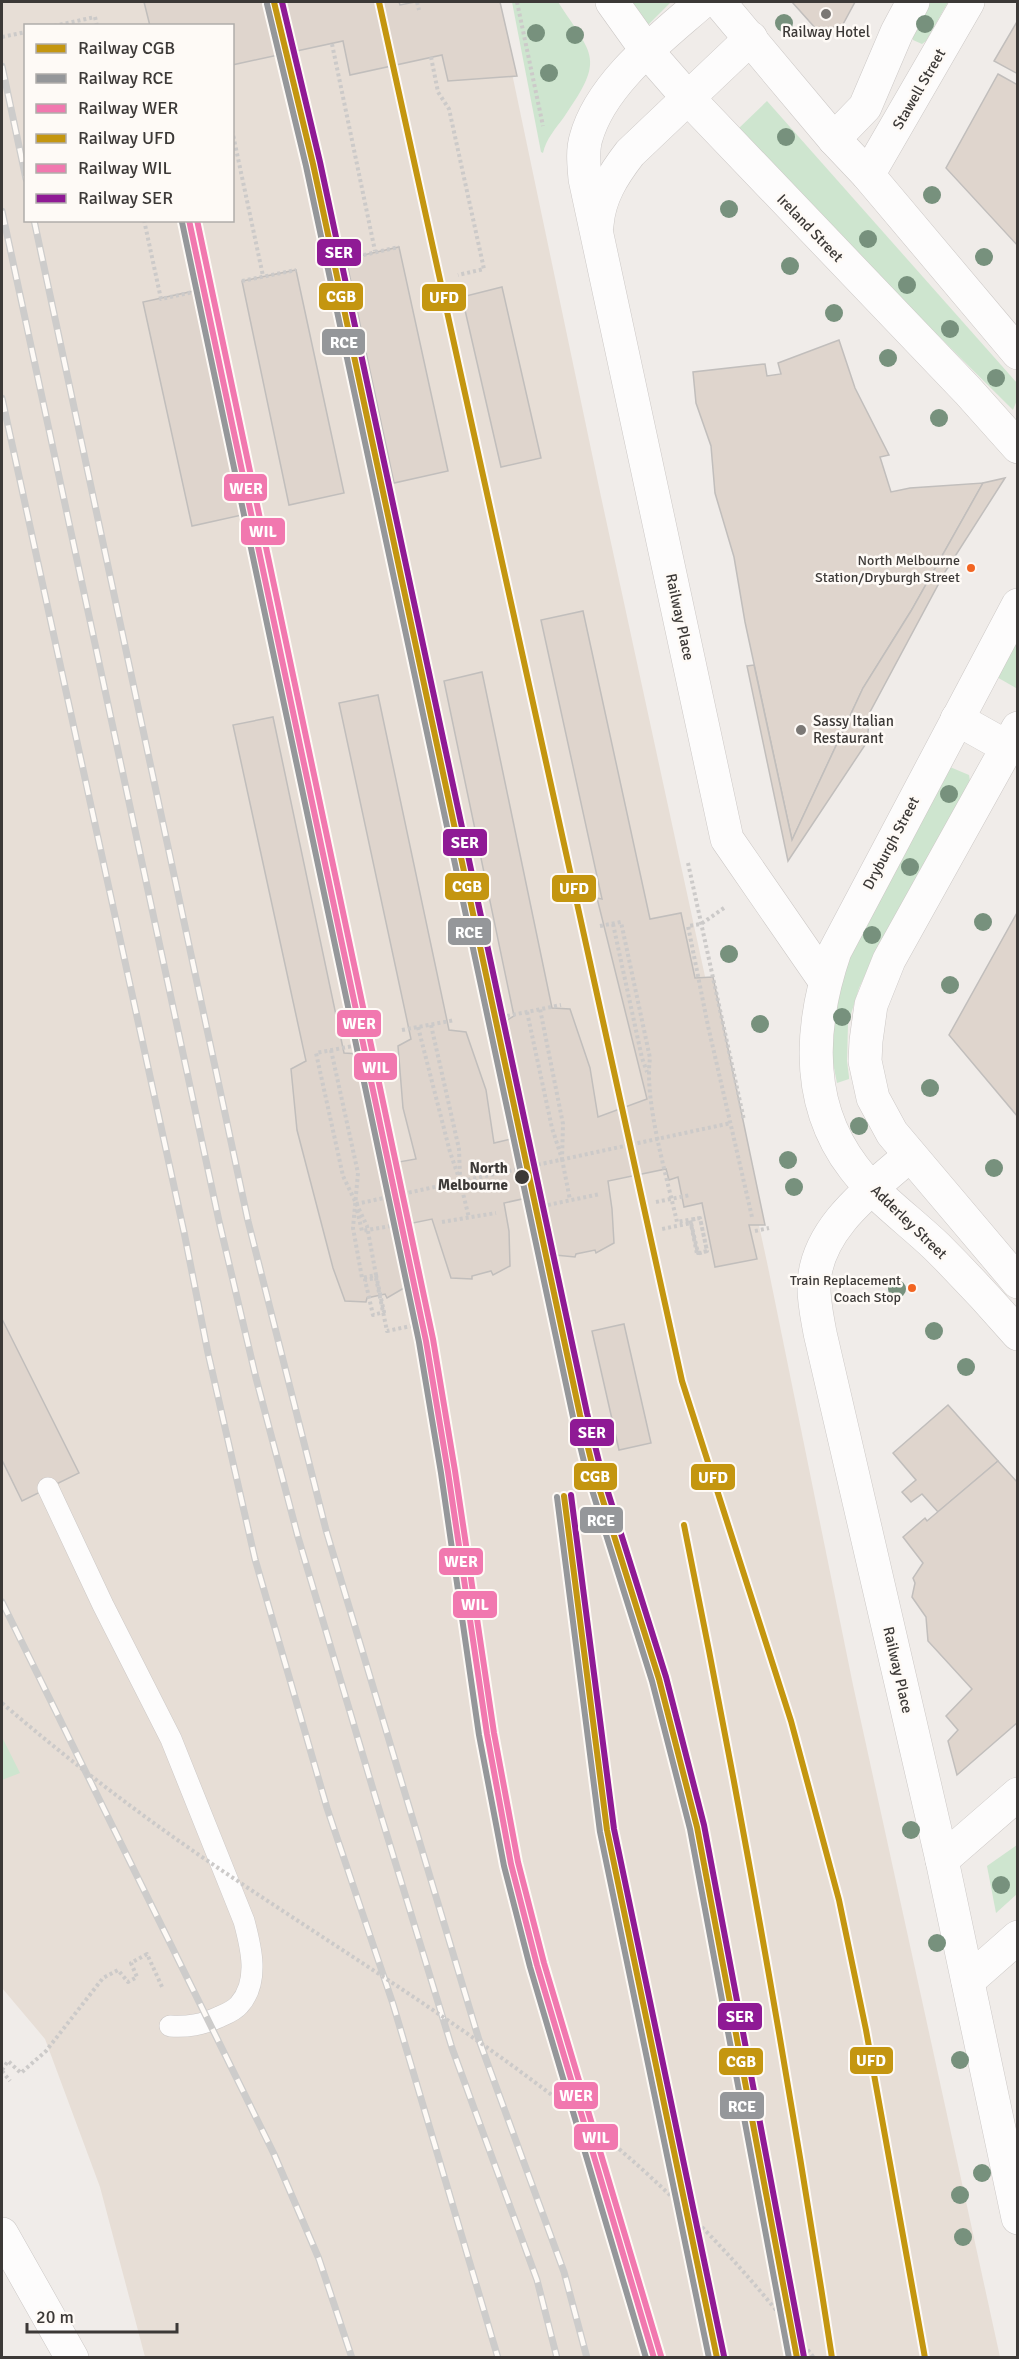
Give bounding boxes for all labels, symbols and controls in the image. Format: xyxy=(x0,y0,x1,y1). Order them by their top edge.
marker: Railway Hotel xyxy=(819,7,833,21)
place label: Railway Hotel xyxy=(782,23,870,41)
legend xyxy=(24,24,234,222)
text: Railway CGB xyxy=(78,37,175,59)
street label: Stawell Street xyxy=(889,45,949,133)
text: Railway RCE xyxy=(78,67,174,89)
text: Railway WER xyxy=(78,97,178,119)
text: Railway UFD xyxy=(78,127,175,149)
text: Railway WIL xyxy=(78,157,172,179)
text: Railway SER xyxy=(78,187,173,209)
street label: Ireland Street xyxy=(773,190,847,266)
line badge: SER xyxy=(316,238,362,267)
text: SER xyxy=(325,243,353,263)
line badge: CGB xyxy=(318,282,364,311)
line badge: UFD xyxy=(421,283,467,312)
text: CGB xyxy=(326,287,356,307)
text: UFD xyxy=(429,288,459,308)
line badge: RCE xyxy=(321,328,366,356)
text: RCE xyxy=(330,333,358,353)
line badge: WER xyxy=(223,473,268,502)
text: WER xyxy=(229,479,263,499)
line badge: WIL xyxy=(240,517,286,546)
text: WIL xyxy=(249,522,278,542)
place label: North Melbourne Station/Dryburgh Street xyxy=(815,552,960,586)
marker: North Melbourne Station/Dryburgh Street xyxy=(965,562,977,574)
street label: Railway Place xyxy=(662,572,698,662)
place label: Sassy Italian Restaurant xyxy=(813,712,894,747)
marker: Sassy Italian Restaurant xyxy=(794,723,808,737)
street label: Dryburgh Street xyxy=(859,793,923,893)
line badge: SER xyxy=(442,828,488,857)
text: SER xyxy=(451,833,479,853)
line badge: CGB xyxy=(444,872,490,901)
line badge: UFD xyxy=(551,874,597,903)
text: CGB xyxy=(452,877,482,897)
text: UFD xyxy=(559,879,589,899)
line badge: RCE xyxy=(447,917,492,946)
text: RCE xyxy=(455,923,483,943)
line badge: WER xyxy=(336,1009,382,1038)
text: WER xyxy=(342,1014,376,1034)
line badge: WIL xyxy=(353,1052,398,1081)
text: WIL xyxy=(362,1058,391,1078)
place label: North Melbourne xyxy=(438,1159,508,1194)
marker: North Melbourne xyxy=(513,1168,531,1186)
street label: Adderley Street xyxy=(867,1181,951,1263)
place label: Train Replacement Coach Stop xyxy=(790,1272,901,1306)
marker: Train Replacement Coach Stop xyxy=(906,1282,918,1294)
line badge: SER xyxy=(569,1418,615,1447)
text: SER xyxy=(578,1423,606,1443)
line badge: CGB xyxy=(573,1462,618,1491)
line badge: UFD xyxy=(690,1463,736,1491)
text: CGB xyxy=(580,1467,610,1487)
text: UFD xyxy=(698,1468,728,1488)
line badge: RCE xyxy=(579,1506,624,1534)
text: RCE xyxy=(587,1511,615,1531)
line badge: WER xyxy=(438,1547,484,1576)
text: WER xyxy=(444,1552,478,1572)
line badge: WIL xyxy=(452,1590,498,1619)
text: WIL xyxy=(461,1595,490,1615)
street label: Railway Place xyxy=(879,1625,917,1715)
line badge: SER xyxy=(717,2002,763,2031)
text: SER xyxy=(726,2007,754,2027)
line badge: UFD xyxy=(849,2046,894,2075)
line badge: CGB xyxy=(718,2047,764,2076)
text: UFD xyxy=(856,2051,886,2071)
text: CGB xyxy=(726,2052,756,2072)
line badge: WER xyxy=(553,2081,599,2110)
text: WER xyxy=(559,2086,593,2106)
line badge: RCE xyxy=(719,2091,765,2120)
text: RCE xyxy=(728,2097,756,2117)
line badge: WIL xyxy=(573,2123,619,2151)
text: WIL xyxy=(582,2128,611,2148)
scale bar xyxy=(27,2296,177,2334)
text: 20 m xyxy=(36,2306,74,2328)

